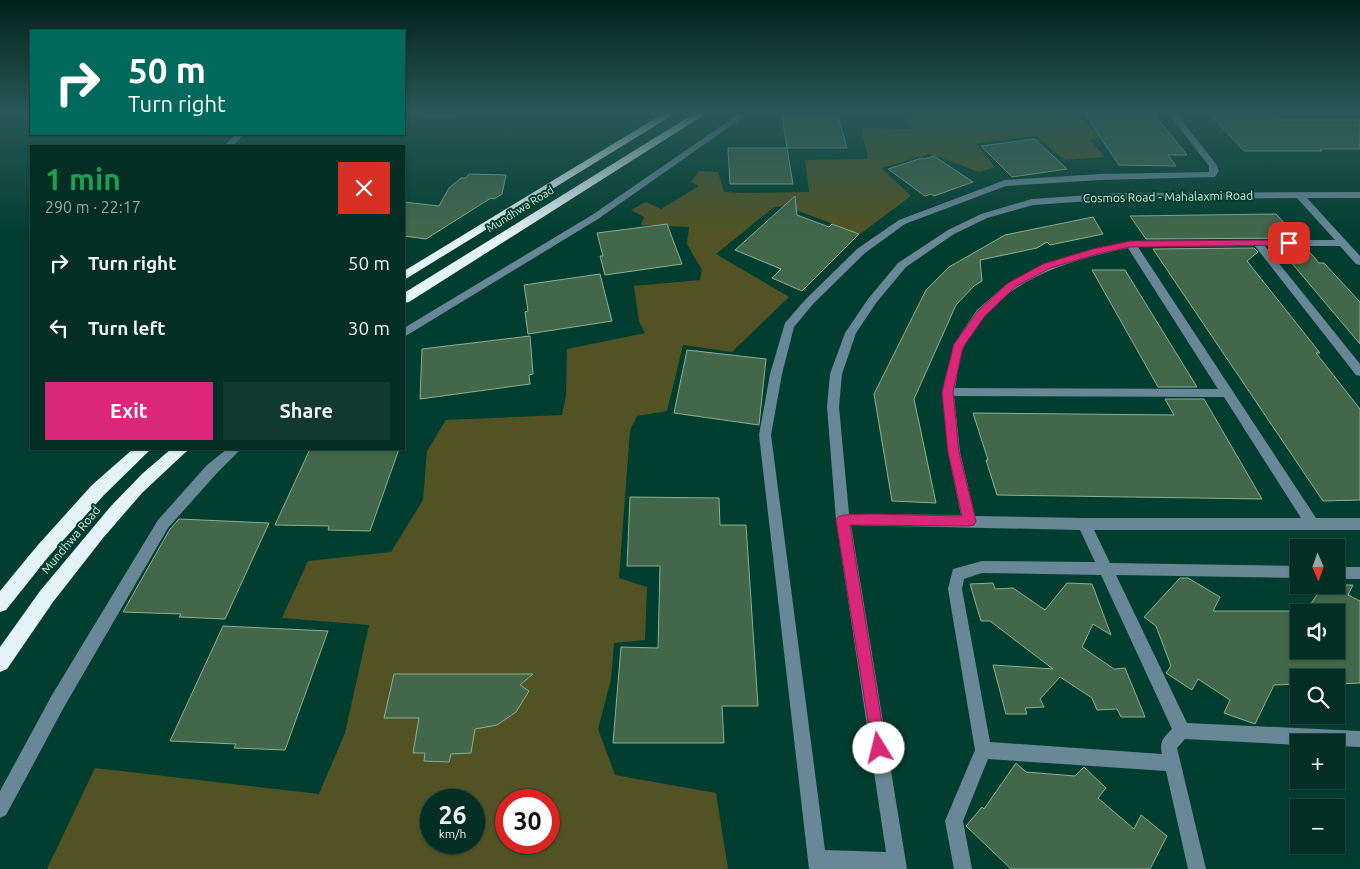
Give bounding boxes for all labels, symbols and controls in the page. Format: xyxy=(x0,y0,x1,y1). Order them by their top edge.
icon: right xyxy=(45,50,110,115)
text: 50 m xyxy=(128,50,206,90)
text: Turn right xyxy=(128,91,226,116)
text: 1 min xyxy=(45,162,121,196)
button: close xyxy=(338,162,390,214)
street label: Mundhwa Road xyxy=(484,184,556,234)
street label: Cosmos Road - Mahalaxmi Road xyxy=(1083,189,1253,204)
text: 290 m · 22:17 xyxy=(45,198,141,216)
pin xyxy=(1268,222,1310,264)
icon: arrive xyxy=(1275,229,1303,257)
icon: right xyxy=(45,249,73,277)
text: Turn right xyxy=(88,252,176,274)
text: 50 m xyxy=(348,252,390,274)
icon: left xyxy=(45,314,73,342)
text: Turn left xyxy=(88,317,166,339)
text: 30 m xyxy=(348,317,390,339)
button: Exit xyxy=(45,382,213,440)
button: Share xyxy=(223,382,390,440)
street label: Mundhwa Road xyxy=(39,503,103,576)
north arrow xyxy=(1290,539,1345,594)
map controls xyxy=(1290,539,1345,854)
button: sound xyxy=(1290,604,1345,659)
button: search xyxy=(1290,669,1345,724)
position arrow xyxy=(852,721,904,773)
button: + xyxy=(1290,734,1345,789)
speed limit sign: 30 xyxy=(495,789,560,854)
button: − xyxy=(1290,799,1345,854)
text: 26 xyxy=(438,801,467,829)
text: km/h xyxy=(439,827,466,840)

